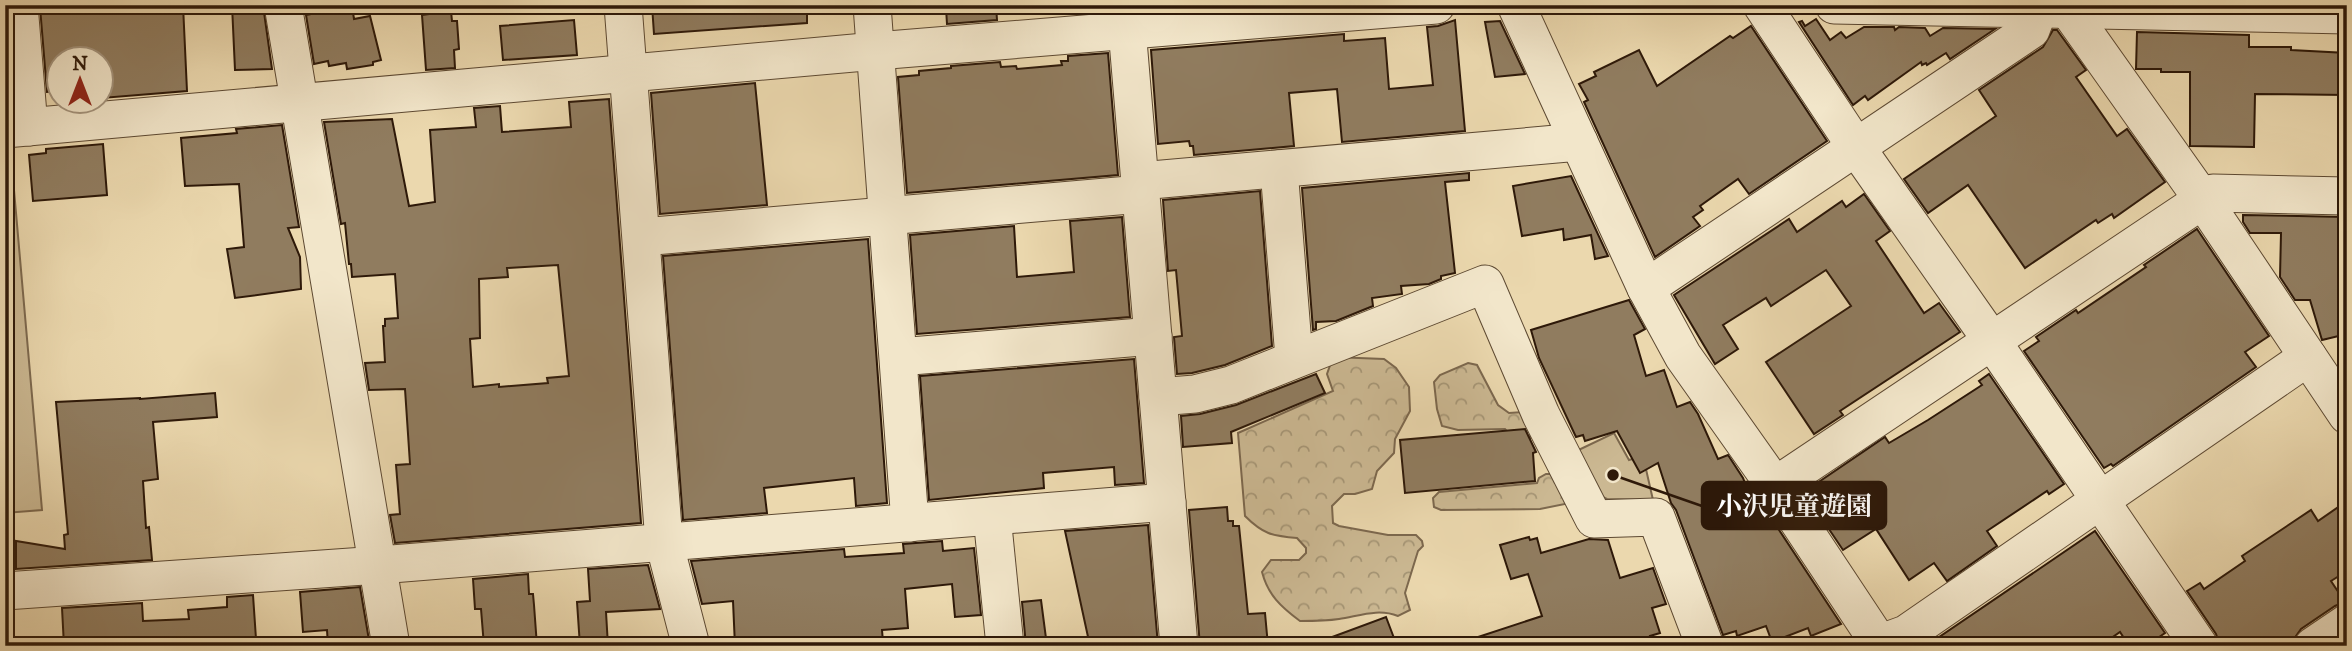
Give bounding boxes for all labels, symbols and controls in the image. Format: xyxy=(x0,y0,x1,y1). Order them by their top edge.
north arrow xyxy=(46,46,116,116)
text: N xyxy=(72,53,88,76)
callout: 小沢児童遊園 xyxy=(1702,482,1886,529)
text: 小沢児童遊園 xyxy=(1716,491,1872,524)

